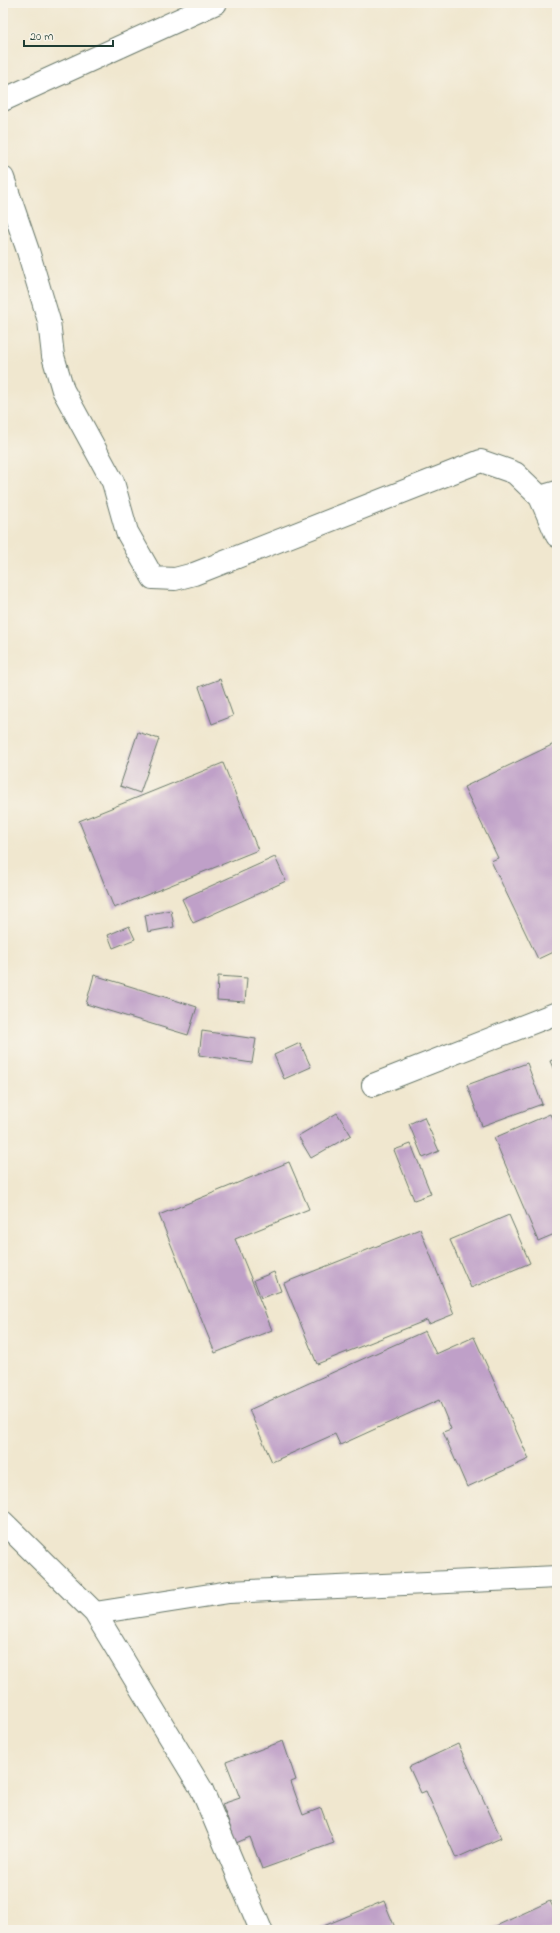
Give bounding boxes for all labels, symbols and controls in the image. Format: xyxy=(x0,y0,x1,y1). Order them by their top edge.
scale bar xyxy=(24,22,113,48)
text: 20 m xyxy=(30,28,53,46)

